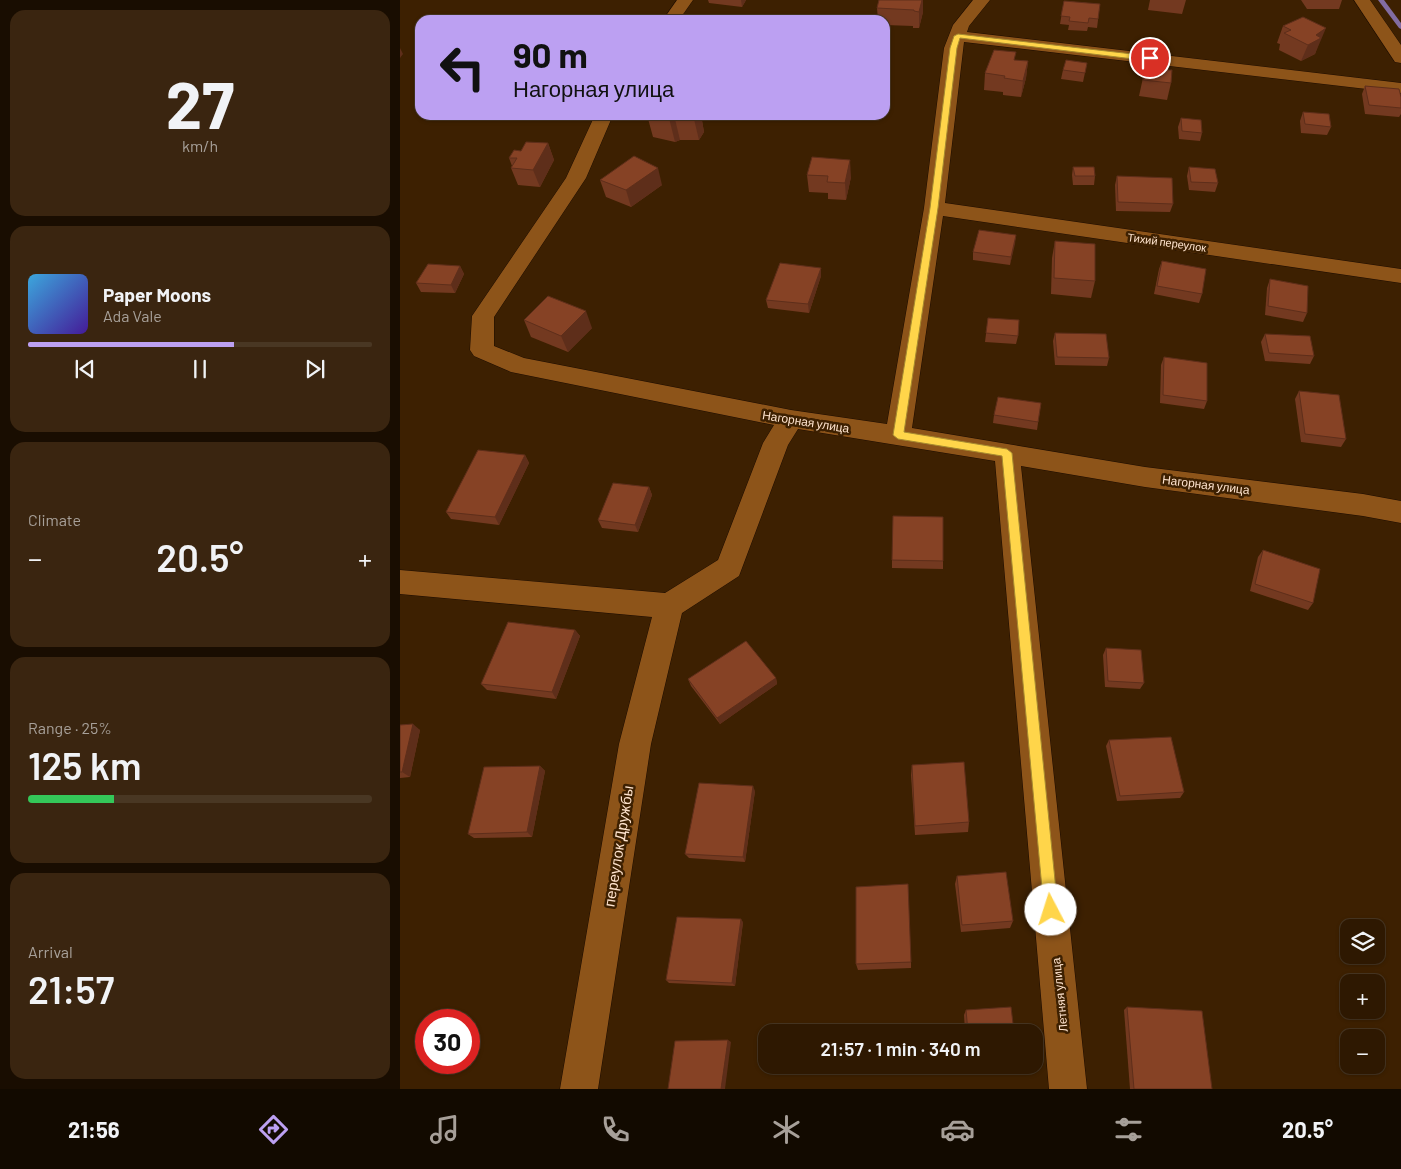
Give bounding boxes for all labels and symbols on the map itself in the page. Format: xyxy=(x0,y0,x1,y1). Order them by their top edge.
pin xyxy=(1129,37,1171,79)
street label: Тихий переулок xyxy=(1127,230,1207,254)
street label: Нагорная улица xyxy=(761,407,851,436)
street label: Нагорная улица xyxy=(1161,472,1251,497)
street label: переулок Дружбы xyxy=(600,784,636,908)
position arrow xyxy=(1024,883,1076,935)
street label: Летняя улица xyxy=(1048,957,1071,1033)
speed limit sign: 30 xyxy=(415,1009,480,1074)

